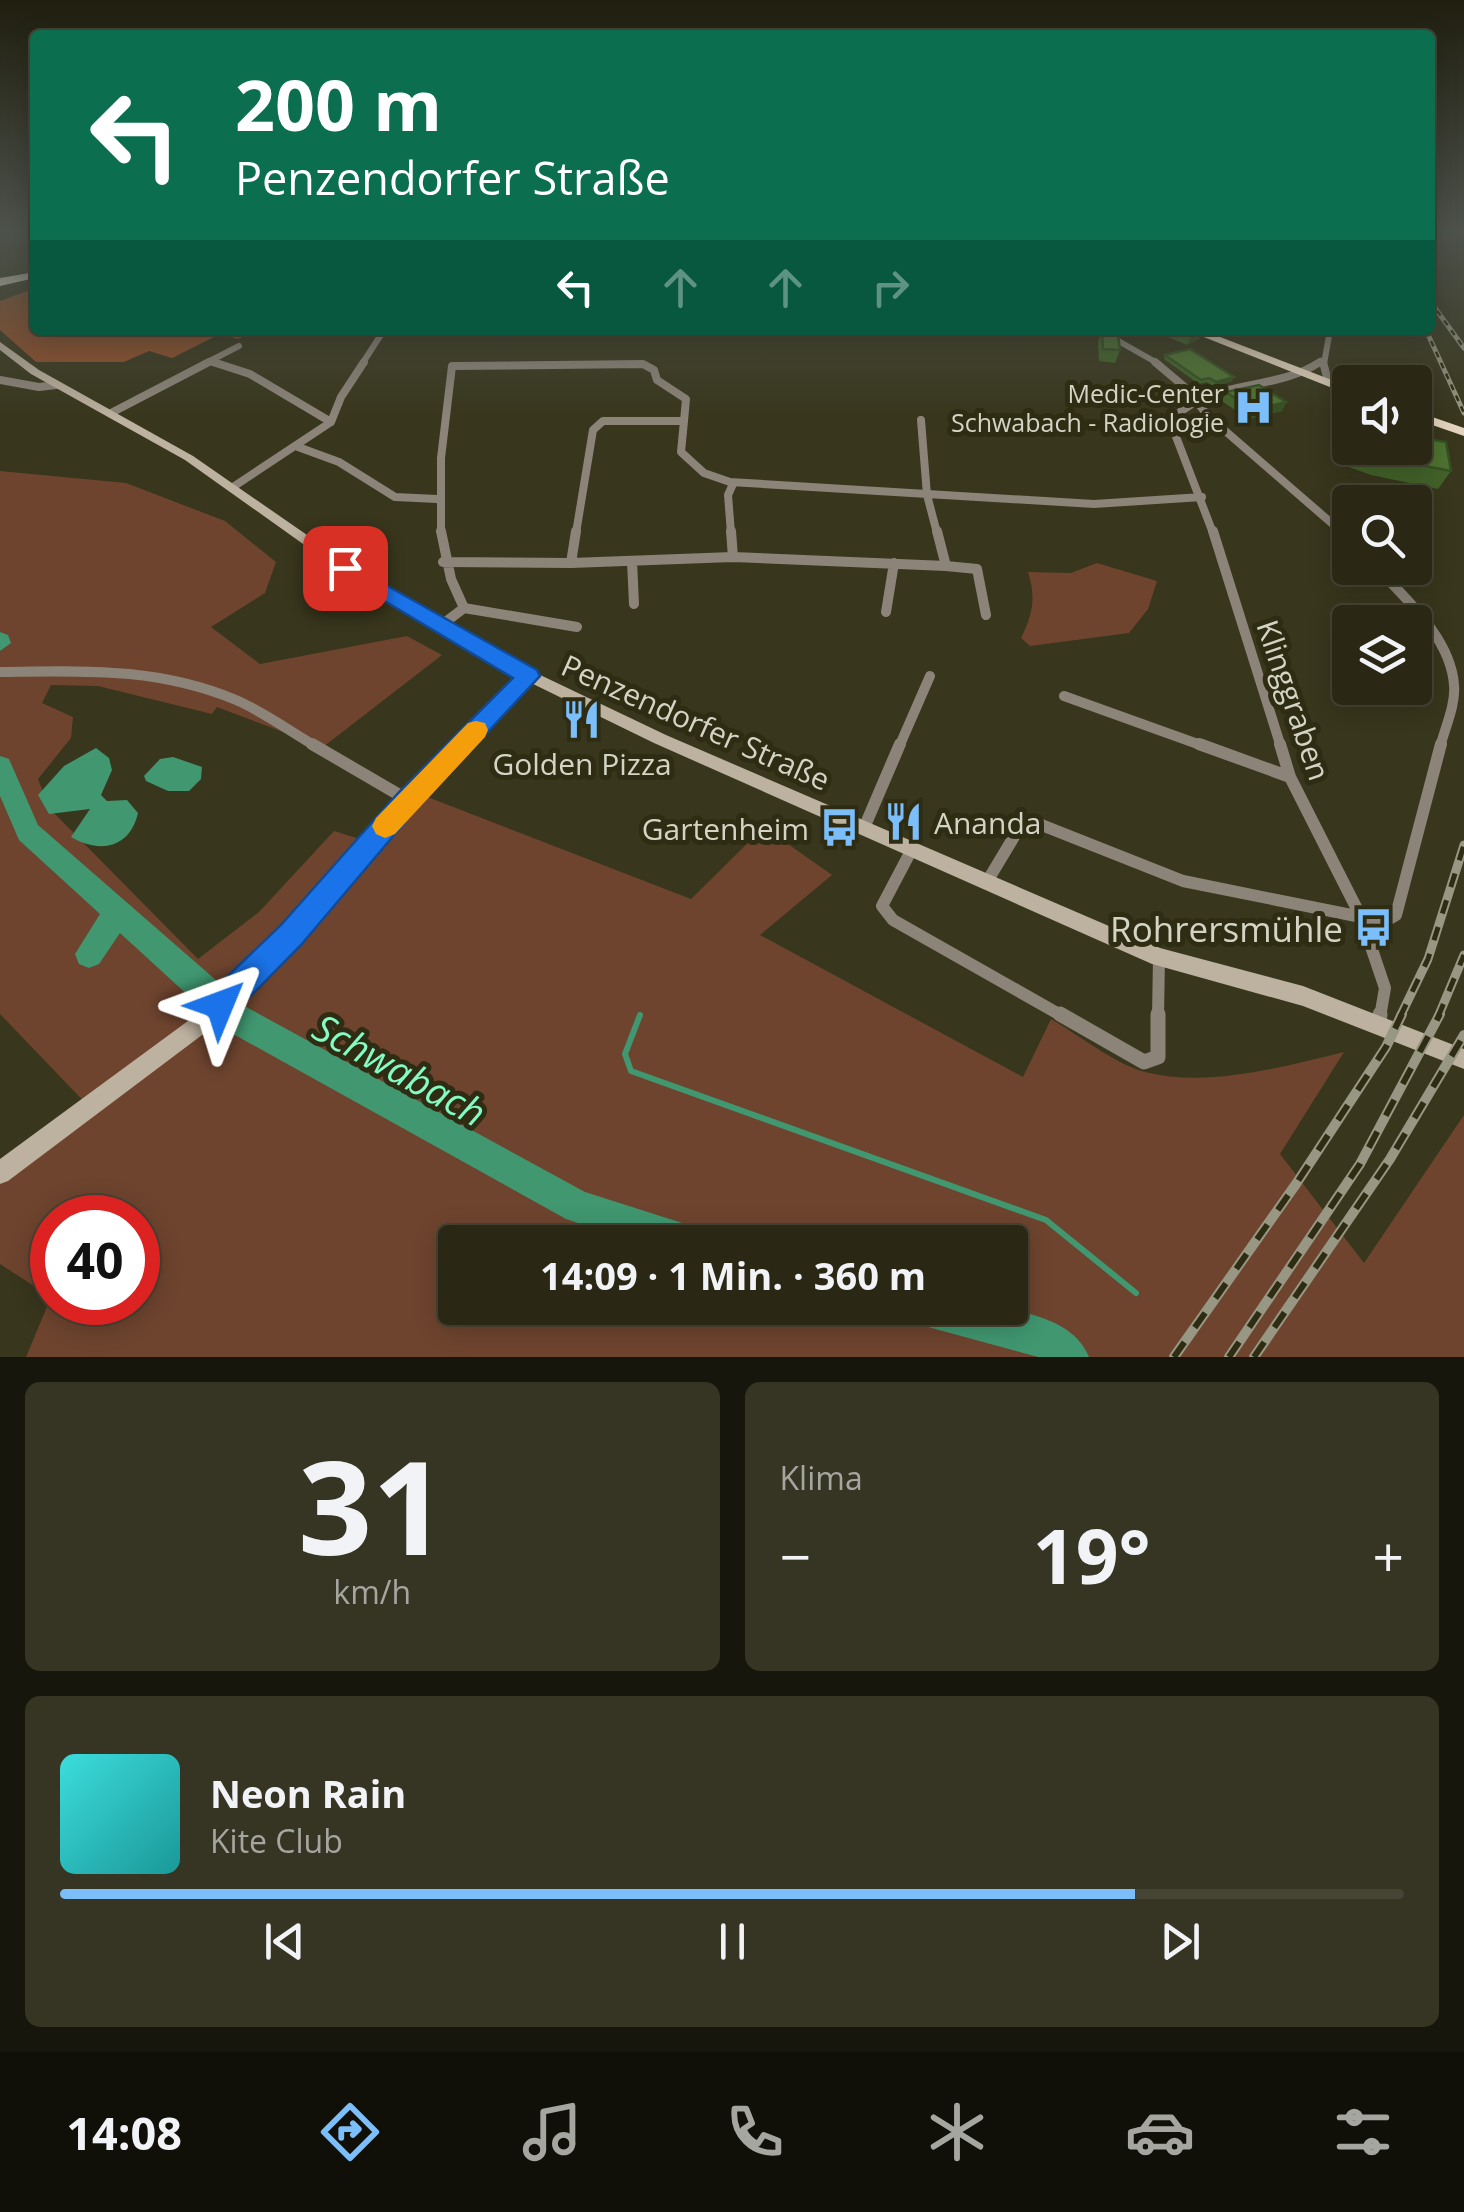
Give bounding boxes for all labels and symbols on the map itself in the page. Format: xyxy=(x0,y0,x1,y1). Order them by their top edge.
place label: Medic-Center Schwabach - Radiologie xyxy=(951,376,1224,439)
hospital icon: Medic-Center Schwabach - Radiologie xyxy=(1233,386,1275,428)
pin xyxy=(303,526,388,611)
street label: Klinggraben xyxy=(1247,614,1341,786)
street label: Penzendorfer Straße xyxy=(555,644,837,800)
restaurant icon: Golden Pizza xyxy=(561,698,603,740)
place label: Golden Pizza xyxy=(492,743,672,784)
restaurant icon: Ananda xyxy=(883,801,925,843)
place label: Ananda xyxy=(934,802,1041,843)
bus stop icon: Gartenheim xyxy=(818,807,860,849)
place label: Gartenheim xyxy=(642,808,809,849)
place label: Rohrersmühle xyxy=(1110,905,1343,952)
bus stop icon: Rohrersmühle xyxy=(1352,907,1394,949)
position arrow xyxy=(168,953,272,1057)
water label: Schwabach xyxy=(305,1000,495,1138)
speed limit sign: 40 xyxy=(30,1195,160,1325)

